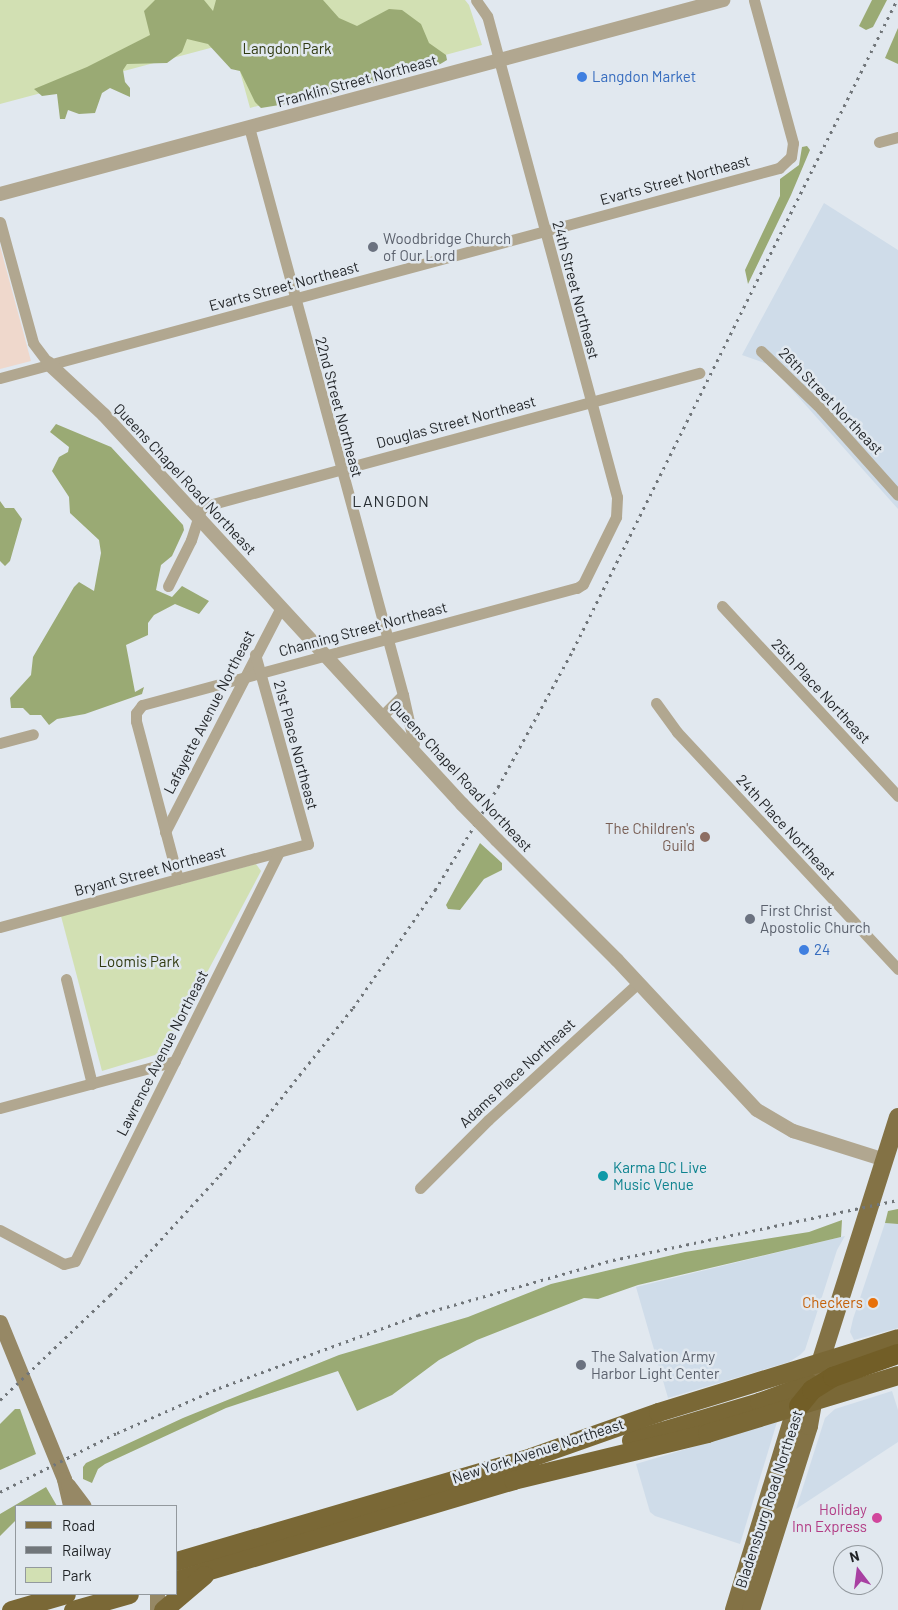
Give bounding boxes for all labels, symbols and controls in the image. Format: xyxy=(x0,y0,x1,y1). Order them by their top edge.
park label: Langdon Park xyxy=(242,40,332,58)
street label: Franklin Street Northeast xyxy=(275,51,439,111)
place label: Langdon Market xyxy=(592,68,696,86)
marker: Langdon Market xyxy=(576,71,588,83)
street label: Evarts Street Northeast xyxy=(598,151,752,209)
street label: 24th Street Northeast xyxy=(549,219,603,361)
place label: Woodbridge Church of Our Lord xyxy=(383,229,511,264)
marker: Woodbridge Church of Our Lord xyxy=(367,241,379,253)
street label: Evarts Street Northeast xyxy=(207,257,361,315)
street label: 22nd Street Northeast xyxy=(312,335,366,479)
street label: 26th Street Northeast xyxy=(775,344,887,458)
street label: Douglas Street Northeast xyxy=(374,392,538,452)
street label: Queens Chapel Road Northeast xyxy=(110,400,260,558)
district label: LANGDON xyxy=(351,491,431,511)
street label: Channing Street Northeast xyxy=(277,598,449,660)
street label: Lafayette Avenue Northeast xyxy=(160,627,258,797)
street label: 25th Place Northeast xyxy=(768,635,874,747)
street label: 21st Place Northeast xyxy=(270,678,322,812)
street label: Queens Chapel Road Northeast xyxy=(386,697,536,855)
street label: 24th Place Northeast xyxy=(733,771,839,883)
place label: The Children's Guild xyxy=(605,819,695,854)
marker: The Children's Guild xyxy=(699,831,711,843)
street label: Bryant Street Northeast xyxy=(72,842,228,900)
place label: First Christ Apostolic Church xyxy=(760,901,871,936)
marker: First Christ Apostolic Church xyxy=(744,913,756,925)
place label: 24 xyxy=(814,941,830,959)
marker: 24 xyxy=(798,944,810,956)
park label: Loomis Park xyxy=(99,953,179,971)
street label: Lawrence Avenue Northeast xyxy=(112,967,212,1139)
street label: Adams Place Northeast xyxy=(455,1015,579,1131)
place label: Karma DC Live Music Venue xyxy=(613,1158,707,1193)
marker: Karma DC Live Music Venue xyxy=(597,1170,609,1182)
place label: Checkers xyxy=(802,1294,863,1312)
marker: Checkers xyxy=(867,1297,879,1309)
place label: The Salvation Army Harbor Light Center xyxy=(591,1347,719,1382)
marker: The Salvation Army Harbor Light Center xyxy=(575,1359,587,1371)
street label: Bladensburg Road Northeast xyxy=(732,1408,806,1590)
street label: New York Avenue Northeast xyxy=(450,1415,626,1487)
place label: Holiday Inn Express xyxy=(792,1500,867,1535)
legend xyxy=(15,1505,178,1595)
marker: Holiday Inn Express xyxy=(871,1512,883,1524)
text: Road xyxy=(62,1516,95,1534)
text: Railway xyxy=(62,1541,111,1559)
north arrow xyxy=(833,1545,883,1595)
text: N xyxy=(848,1547,861,1565)
text: Park xyxy=(62,1566,91,1584)

